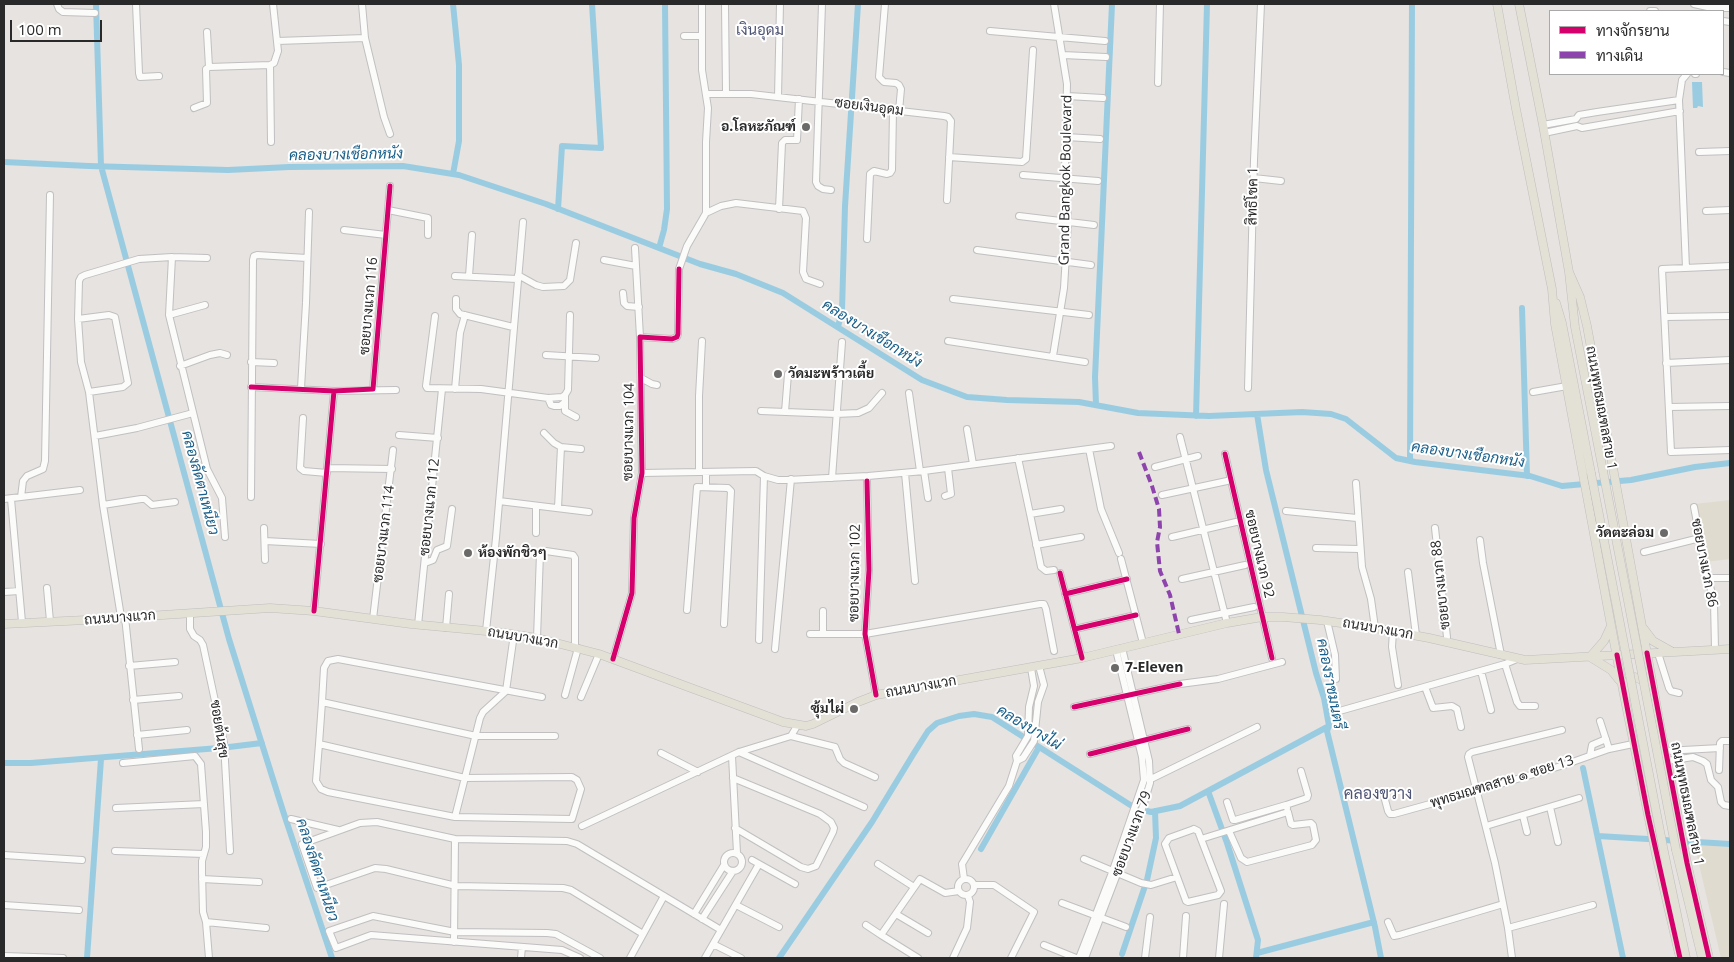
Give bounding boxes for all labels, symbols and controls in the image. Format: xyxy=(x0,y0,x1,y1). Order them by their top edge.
scale bar xyxy=(12,10,105,42)
legend xyxy=(1549,10,1724,75)
text: 100 m xyxy=(18,19,62,39)
text: ทางจักรยาน xyxy=(1596,20,1670,40)
district label: เงินอุดม xyxy=(736,22,784,40)
text: ทางเดิน xyxy=(1596,45,1643,65)
street label: ซอยเงินอุดม xyxy=(833,94,905,120)
street label: Grand Bangkok Boulevard xyxy=(1056,94,1076,266)
place label: อ.โลหะภัณฑ์ xyxy=(721,119,796,135)
marker: อ.โลหะภัณฑ์ xyxy=(800,121,812,133)
water label: คลองบางเชือกหนัง xyxy=(289,145,403,165)
street label: สิทธิโชค 1 xyxy=(1244,166,1262,226)
street label: ซอยบางแวก 116 xyxy=(356,256,382,356)
water label: คลองบางเชือกหนัง xyxy=(819,296,925,372)
street label: ถนนพุทธมณฑลสาย 1 xyxy=(1582,345,1620,471)
place label: วัดมะพร้าวเตี้ย xyxy=(788,366,874,382)
marker: วัดมะพร้าวเตี้ย xyxy=(772,368,784,380)
street label: ซอยบางแวก 104 xyxy=(620,383,638,481)
water label: คลองลัดตาเหนียว xyxy=(177,429,223,537)
water label: คลองบางเชือกหนัง xyxy=(1410,438,1526,472)
street label: ซอยบางแวก 112 xyxy=(417,457,443,557)
street label: ซอยบางแวก 114 xyxy=(370,484,398,584)
street label: ซอยบางแวก 92 xyxy=(1241,508,1277,600)
street label: ซอยบางแวก 86 xyxy=(1687,517,1721,609)
street label: ซอยบางแวก 102 xyxy=(846,524,864,622)
place label: วัดตะล่อม xyxy=(1596,525,1654,541)
marker: วัดตะล่อม xyxy=(1658,527,1670,539)
street label: ซอยบางแวก 88 xyxy=(1428,539,1454,631)
place label: ห้องพักชิวๆ xyxy=(478,545,547,561)
marker: ห้องพักชิวๆ xyxy=(462,547,474,559)
street label: ถนนบางแวก xyxy=(84,607,156,629)
street label: ถนนบางแวก xyxy=(1341,615,1415,643)
street label: ถนนบางแวก xyxy=(486,624,560,652)
water label: คลองราชมนตรี xyxy=(1312,637,1348,731)
place label: 7-Eleven xyxy=(1125,660,1183,676)
marker: 7-Eleven xyxy=(1109,662,1121,674)
street label: ถนนบางแวก xyxy=(884,673,958,701)
street label: ซอยต้นสุข xyxy=(206,699,232,759)
place label: ซุ้มไผ่ xyxy=(810,701,844,717)
water label: คลองบางไผ่ xyxy=(993,702,1065,754)
marker: ซุ้มไผ่ xyxy=(848,703,860,715)
street label: ถนนพุทธมณฑลสาย 1 xyxy=(1667,741,1707,867)
street label: พุทธมณฑลสาย ๑ ซอย 13 xyxy=(1428,752,1576,812)
district label: คลองขวาง xyxy=(1344,784,1412,804)
street label: ซอยบางแวก 79 xyxy=(1109,789,1155,879)
water label: คลองลัดตาเหนียว xyxy=(292,816,342,924)

